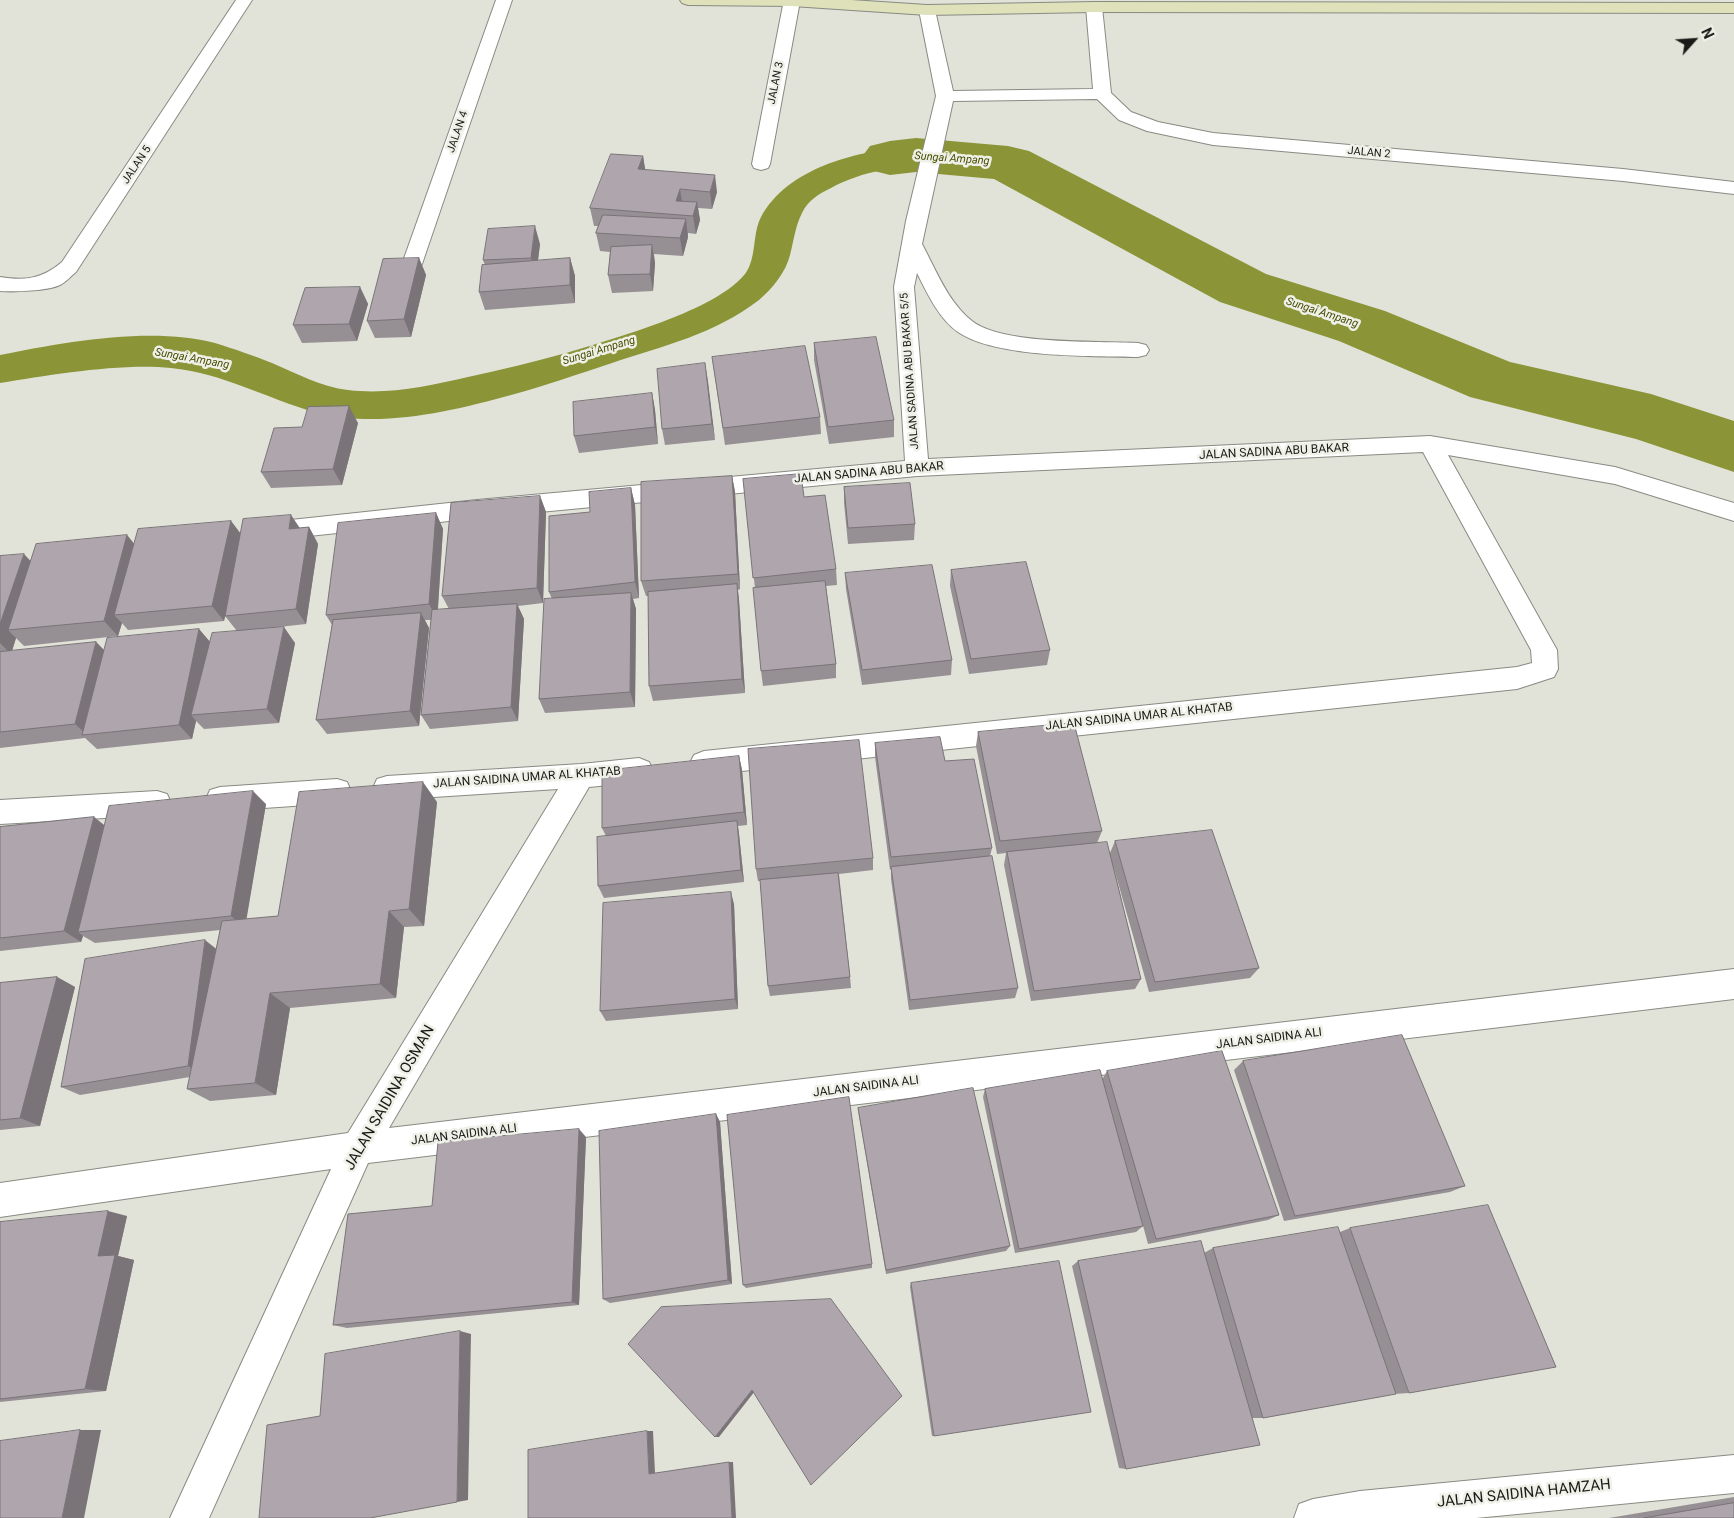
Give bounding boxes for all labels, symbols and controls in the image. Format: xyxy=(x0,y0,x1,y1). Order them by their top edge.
north arrow xyxy=(1669,15,1719,65)
text: N xyxy=(1698,25,1717,41)
street label: JALAN 3 xyxy=(765,61,787,105)
street label: JALAN 4 xyxy=(445,109,471,155)
street label: JALAN 5 xyxy=(119,143,155,187)
street label: JALAN 2 xyxy=(1347,145,1391,161)
water label: Sungai Ampang xyxy=(914,150,990,168)
street label: JALAN SADINA ABU BAKAR 5/5 xyxy=(898,292,922,450)
water label: Sungai Ampang xyxy=(1284,295,1360,331)
water label: Sungai Ampang xyxy=(561,334,637,368)
water label: Sungai Ampang xyxy=(154,346,230,372)
street label: JALAN SADINA ABU BAKAR xyxy=(1199,441,1349,463)
street label: JALAN SADINA ABU BAKAR xyxy=(794,459,944,487)
street label: JALAN SAIDINA UMAR AL KHATAB xyxy=(1045,700,1233,734)
street label: JALAN SAIDINA UMAR AL KHATAB xyxy=(433,764,621,792)
street label: JALAN SAIDINA OSMAN xyxy=(341,1022,439,1174)
street label: JALAN SAIDINA ALI xyxy=(1215,1025,1323,1053)
street label: JALAN SAIDINA ALI xyxy=(812,1073,920,1101)
street label: JALAN SAIDINA ALI xyxy=(410,1121,518,1149)
street label: JALAN SAIDINA HAMZAH xyxy=(1436,1476,1612,1512)

